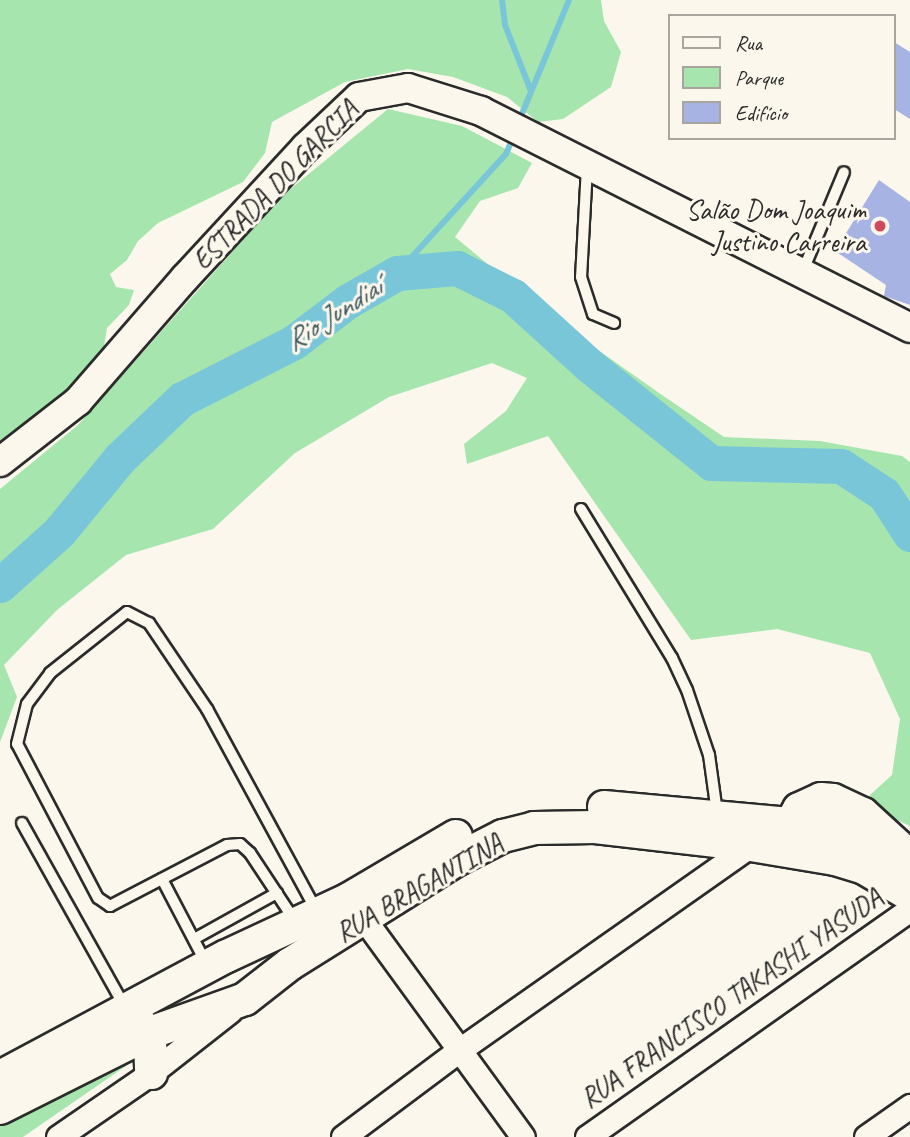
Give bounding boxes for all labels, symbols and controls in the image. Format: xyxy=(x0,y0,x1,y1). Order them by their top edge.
legend xyxy=(668,14,896,140)
text: Rua xyxy=(735,30,762,56)
text: Parque xyxy=(735,65,783,91)
street label: ESTRADA DO GARCIA xyxy=(186,94,364,276)
text: Edifício xyxy=(735,100,787,126)
place label: Salão Dom Joaquim Justino Carreira xyxy=(685,193,866,259)
marker: Salão Dom Joaquim Justino Carreira xyxy=(872,218,888,234)
water label: Rio Jundiaí xyxy=(278,269,388,359)
street label: RUA BRAGANTINA xyxy=(328,826,510,950)
street label: RUA FRANCISCO TAKASHI YASUDA xyxy=(575,882,887,1114)

